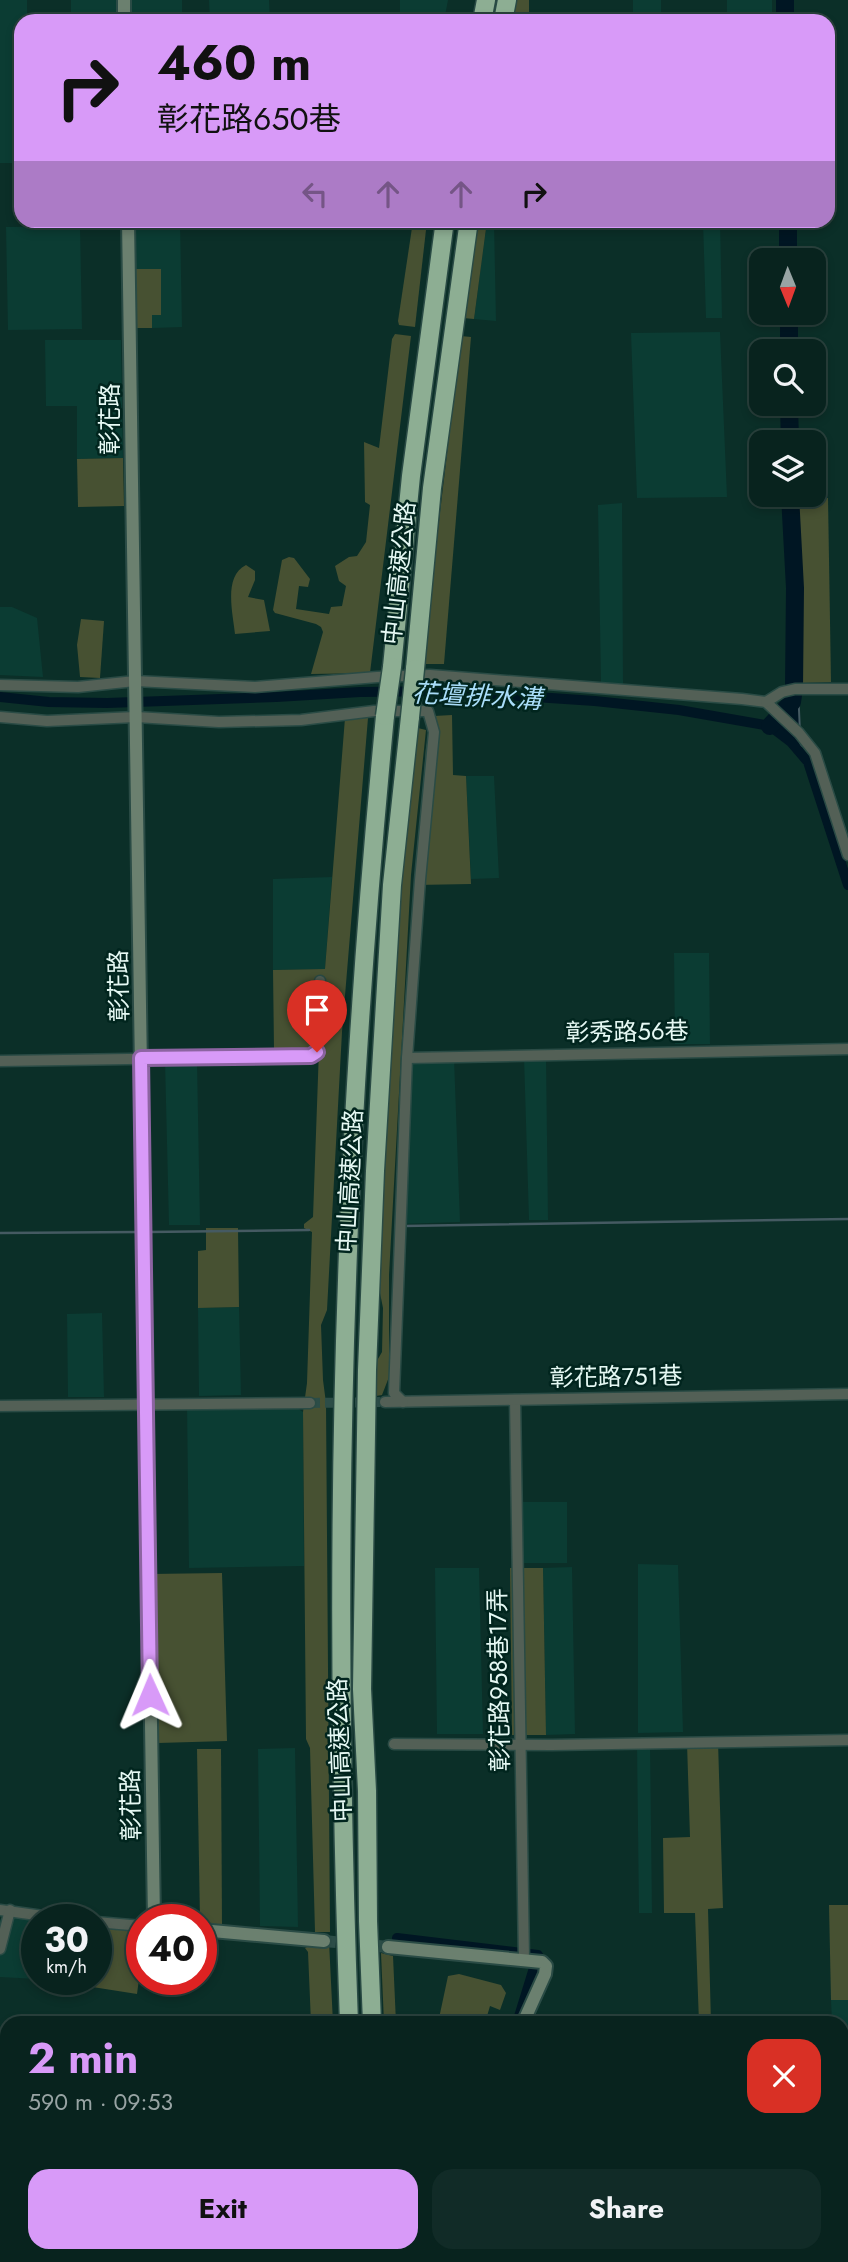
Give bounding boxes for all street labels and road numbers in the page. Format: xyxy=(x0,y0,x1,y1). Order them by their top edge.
street label: 彰花路 xyxy=(92,383,127,455)
street label: 中山高速公路 xyxy=(374,500,423,646)
street label: 彰花路 xyxy=(100,950,137,1022)
street label: 彰秀路56巷 xyxy=(565,1013,689,1050)
street label: 中山高速公路 xyxy=(328,1108,371,1254)
street label: 彰花路751巷 xyxy=(549,1358,683,1395)
street label: 彰花路958巷17弄 xyxy=(479,1588,518,1772)
street label: 中山高速公路 xyxy=(319,1677,360,1823)
street label: 彰花路 xyxy=(112,1769,149,1841)

